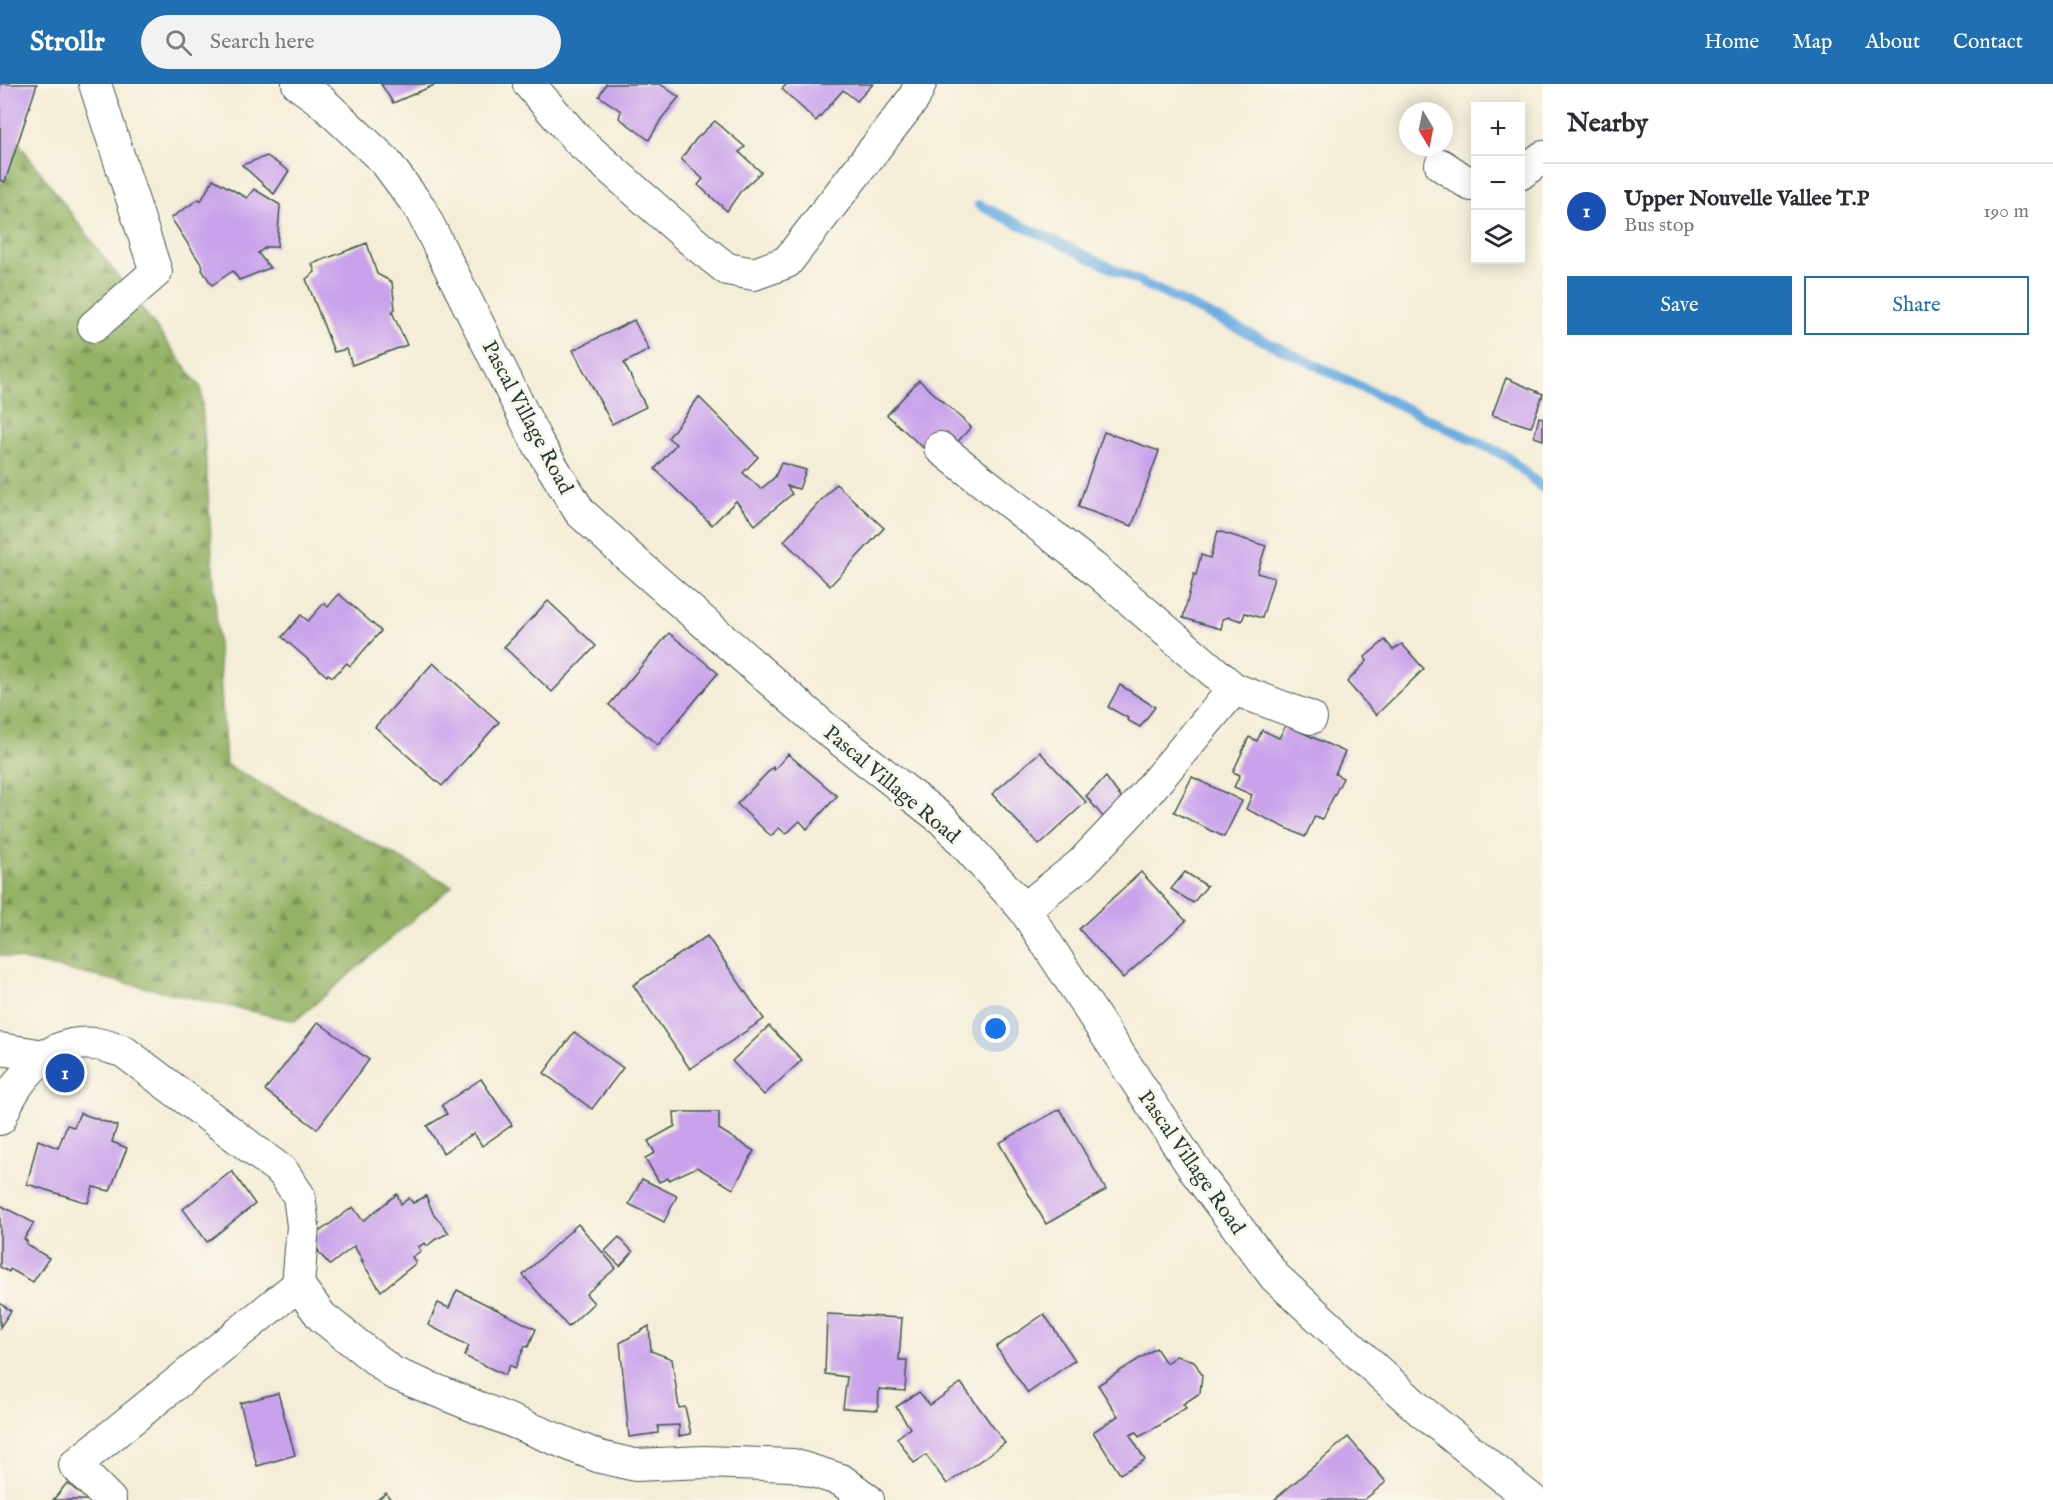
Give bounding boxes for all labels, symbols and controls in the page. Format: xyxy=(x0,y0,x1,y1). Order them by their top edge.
search box xyxy=(141,15,561,69)
text: Strollr xyxy=(30,25,105,60)
icon: search xyxy=(162,26,195,59)
text: Search here xyxy=(210,28,315,56)
text: Home xyxy=(1704,29,1759,56)
text: Map xyxy=(1792,29,1832,56)
text: About xyxy=(1865,29,1920,56)
text: Contact xyxy=(1953,29,2023,56)
north arrow xyxy=(1399,102,1453,156)
map controls xyxy=(1471,102,1525,264)
button: + xyxy=(1471,102,1525,156)
text: Nearby xyxy=(1567,107,1648,140)
button: − xyxy=(1471,156,1525,210)
text: Upper Nouvelle Vallee T.P xyxy=(1624,185,1869,213)
text: 1 xyxy=(1583,199,1590,224)
text: 190 m xyxy=(1983,199,2029,224)
button: layers xyxy=(1471,210,1525,264)
text: Bus stop xyxy=(1624,213,1694,238)
button: Save xyxy=(1567,276,1792,335)
button: Share xyxy=(1804,276,2029,335)
street label: Pascal Village Road xyxy=(475,336,579,500)
street label: Pascal Village Road xyxy=(817,720,965,851)
your location xyxy=(981,1014,1010,1043)
pin: 1 xyxy=(46,1050,84,1096)
street label: Pascal Village Road xyxy=(1131,1086,1251,1241)

